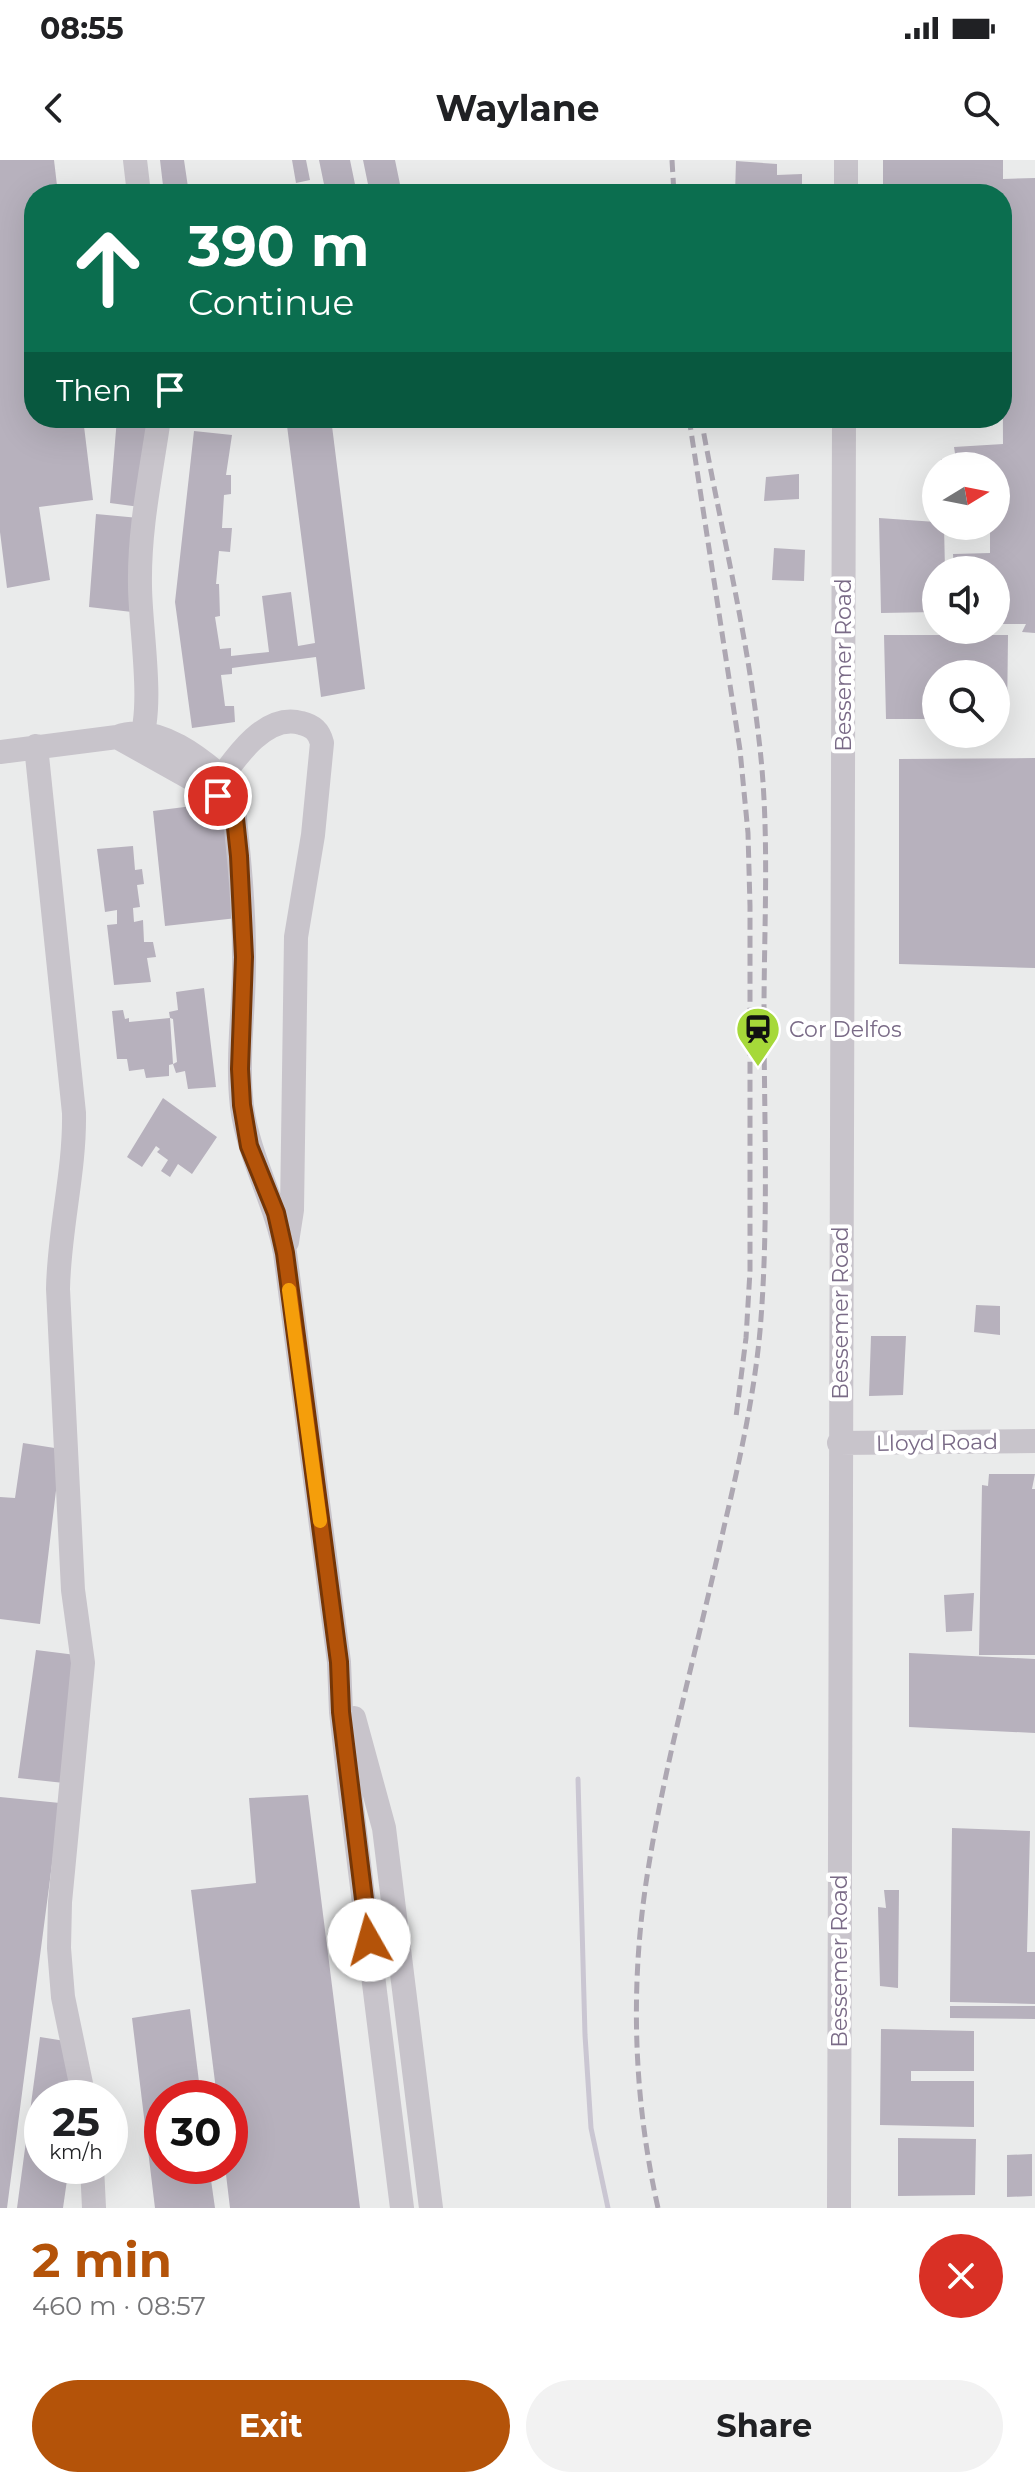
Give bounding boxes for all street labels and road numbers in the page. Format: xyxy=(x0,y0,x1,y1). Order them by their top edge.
street label: Bessemer Road xyxy=(830,578,857,752)
street label: Bessemer Road xyxy=(827,1226,854,1400)
street label: Lloyd Road xyxy=(876,1428,998,1457)
street label: Bessemer Road xyxy=(826,1874,853,2048)

